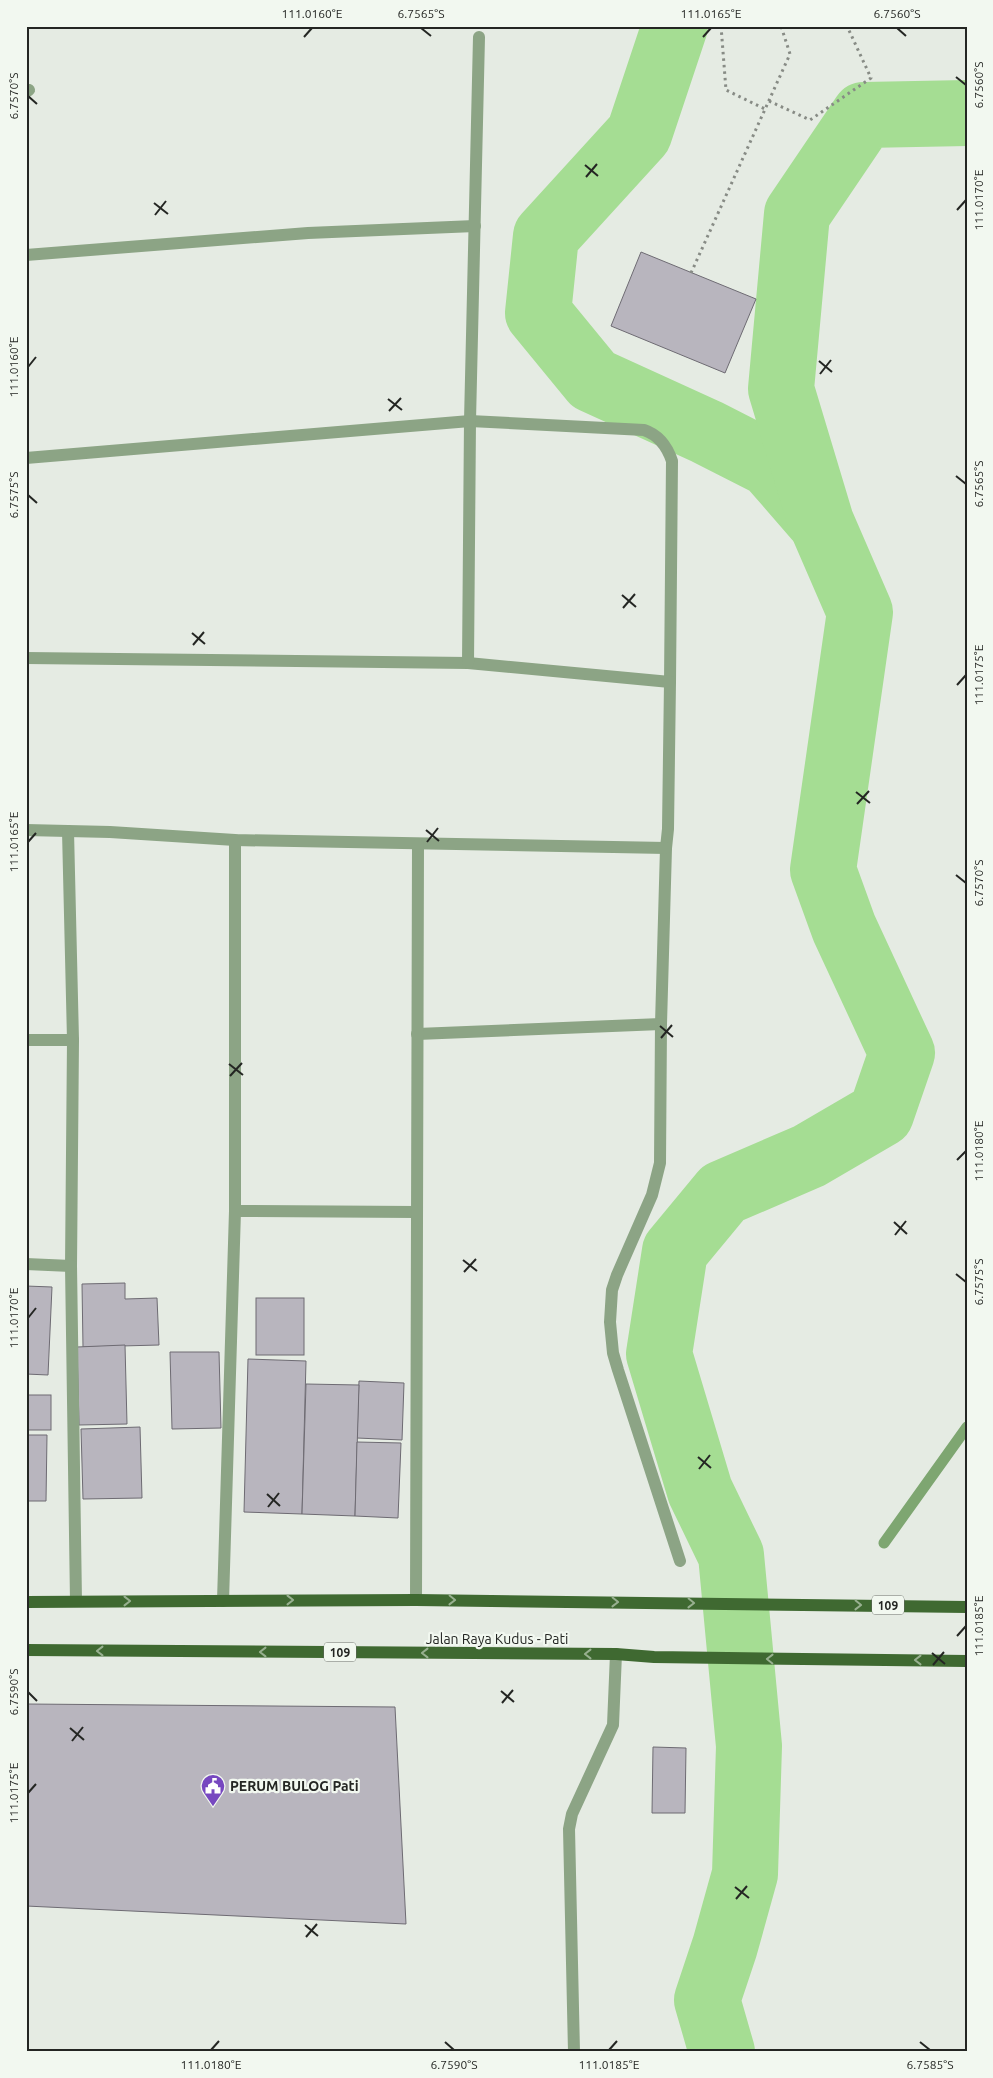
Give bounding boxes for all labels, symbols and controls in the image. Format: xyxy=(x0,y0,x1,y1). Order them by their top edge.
text: 111.0160°E xyxy=(282,7,343,20)
text: 6.7565°S xyxy=(398,7,444,20)
text: 111.0165°E xyxy=(681,7,742,20)
text: 6.7560°S xyxy=(874,7,920,20)
text: 6.7560°S xyxy=(972,62,985,108)
text: 6.7570°S xyxy=(7,73,20,119)
text: 111.0170°E xyxy=(972,169,985,230)
text: 111.0160°E xyxy=(7,336,20,397)
text: 6.7565°S xyxy=(972,461,985,507)
text: 6.7575°S xyxy=(7,472,20,518)
text: 111.0175°E xyxy=(972,644,985,705)
text: 111.0165°E xyxy=(7,811,20,872)
text: 6.7570°S xyxy=(972,860,985,906)
text: 111.0180°E xyxy=(972,1120,985,1181)
text: 6.7575°S xyxy=(972,1259,985,1305)
text: 111.0170°E xyxy=(7,1287,20,1348)
one-way arrow xyxy=(286,1595,294,1605)
one-way arrow xyxy=(449,1595,457,1605)
text: 111.0185°E xyxy=(972,1595,985,1656)
one-way arrow xyxy=(124,1596,132,1606)
road number: 109 xyxy=(872,1596,904,1614)
one-way arrow xyxy=(612,1597,619,1607)
one-way arrow xyxy=(687,1598,695,1608)
one-way arrow xyxy=(854,1600,862,1610)
street label: Jalan Raya Kudus - Pati xyxy=(426,1631,568,1647)
road number: 109 xyxy=(324,1642,356,1661)
one-way arrow xyxy=(96,1646,104,1656)
one-way arrow xyxy=(259,1647,266,1657)
one-way arrow xyxy=(421,1648,429,1658)
one-way arrow xyxy=(584,1649,592,1659)
one-way arrow xyxy=(766,1654,774,1664)
one-way arrow xyxy=(914,1655,922,1666)
text: 6.7590°S xyxy=(7,1669,20,1715)
text: 111.0175°E xyxy=(7,1762,20,1823)
public building icon: PERUM BULOG Pati xyxy=(200,1773,226,1807)
place label: PERUM BULOG Pati xyxy=(230,1778,359,1794)
text: 111.0180°E xyxy=(181,2058,242,2071)
text: 6.7590°S xyxy=(431,2058,477,2071)
text: 111.0185°E xyxy=(579,2058,640,2071)
text: 6.7585°S xyxy=(907,2058,953,2071)

